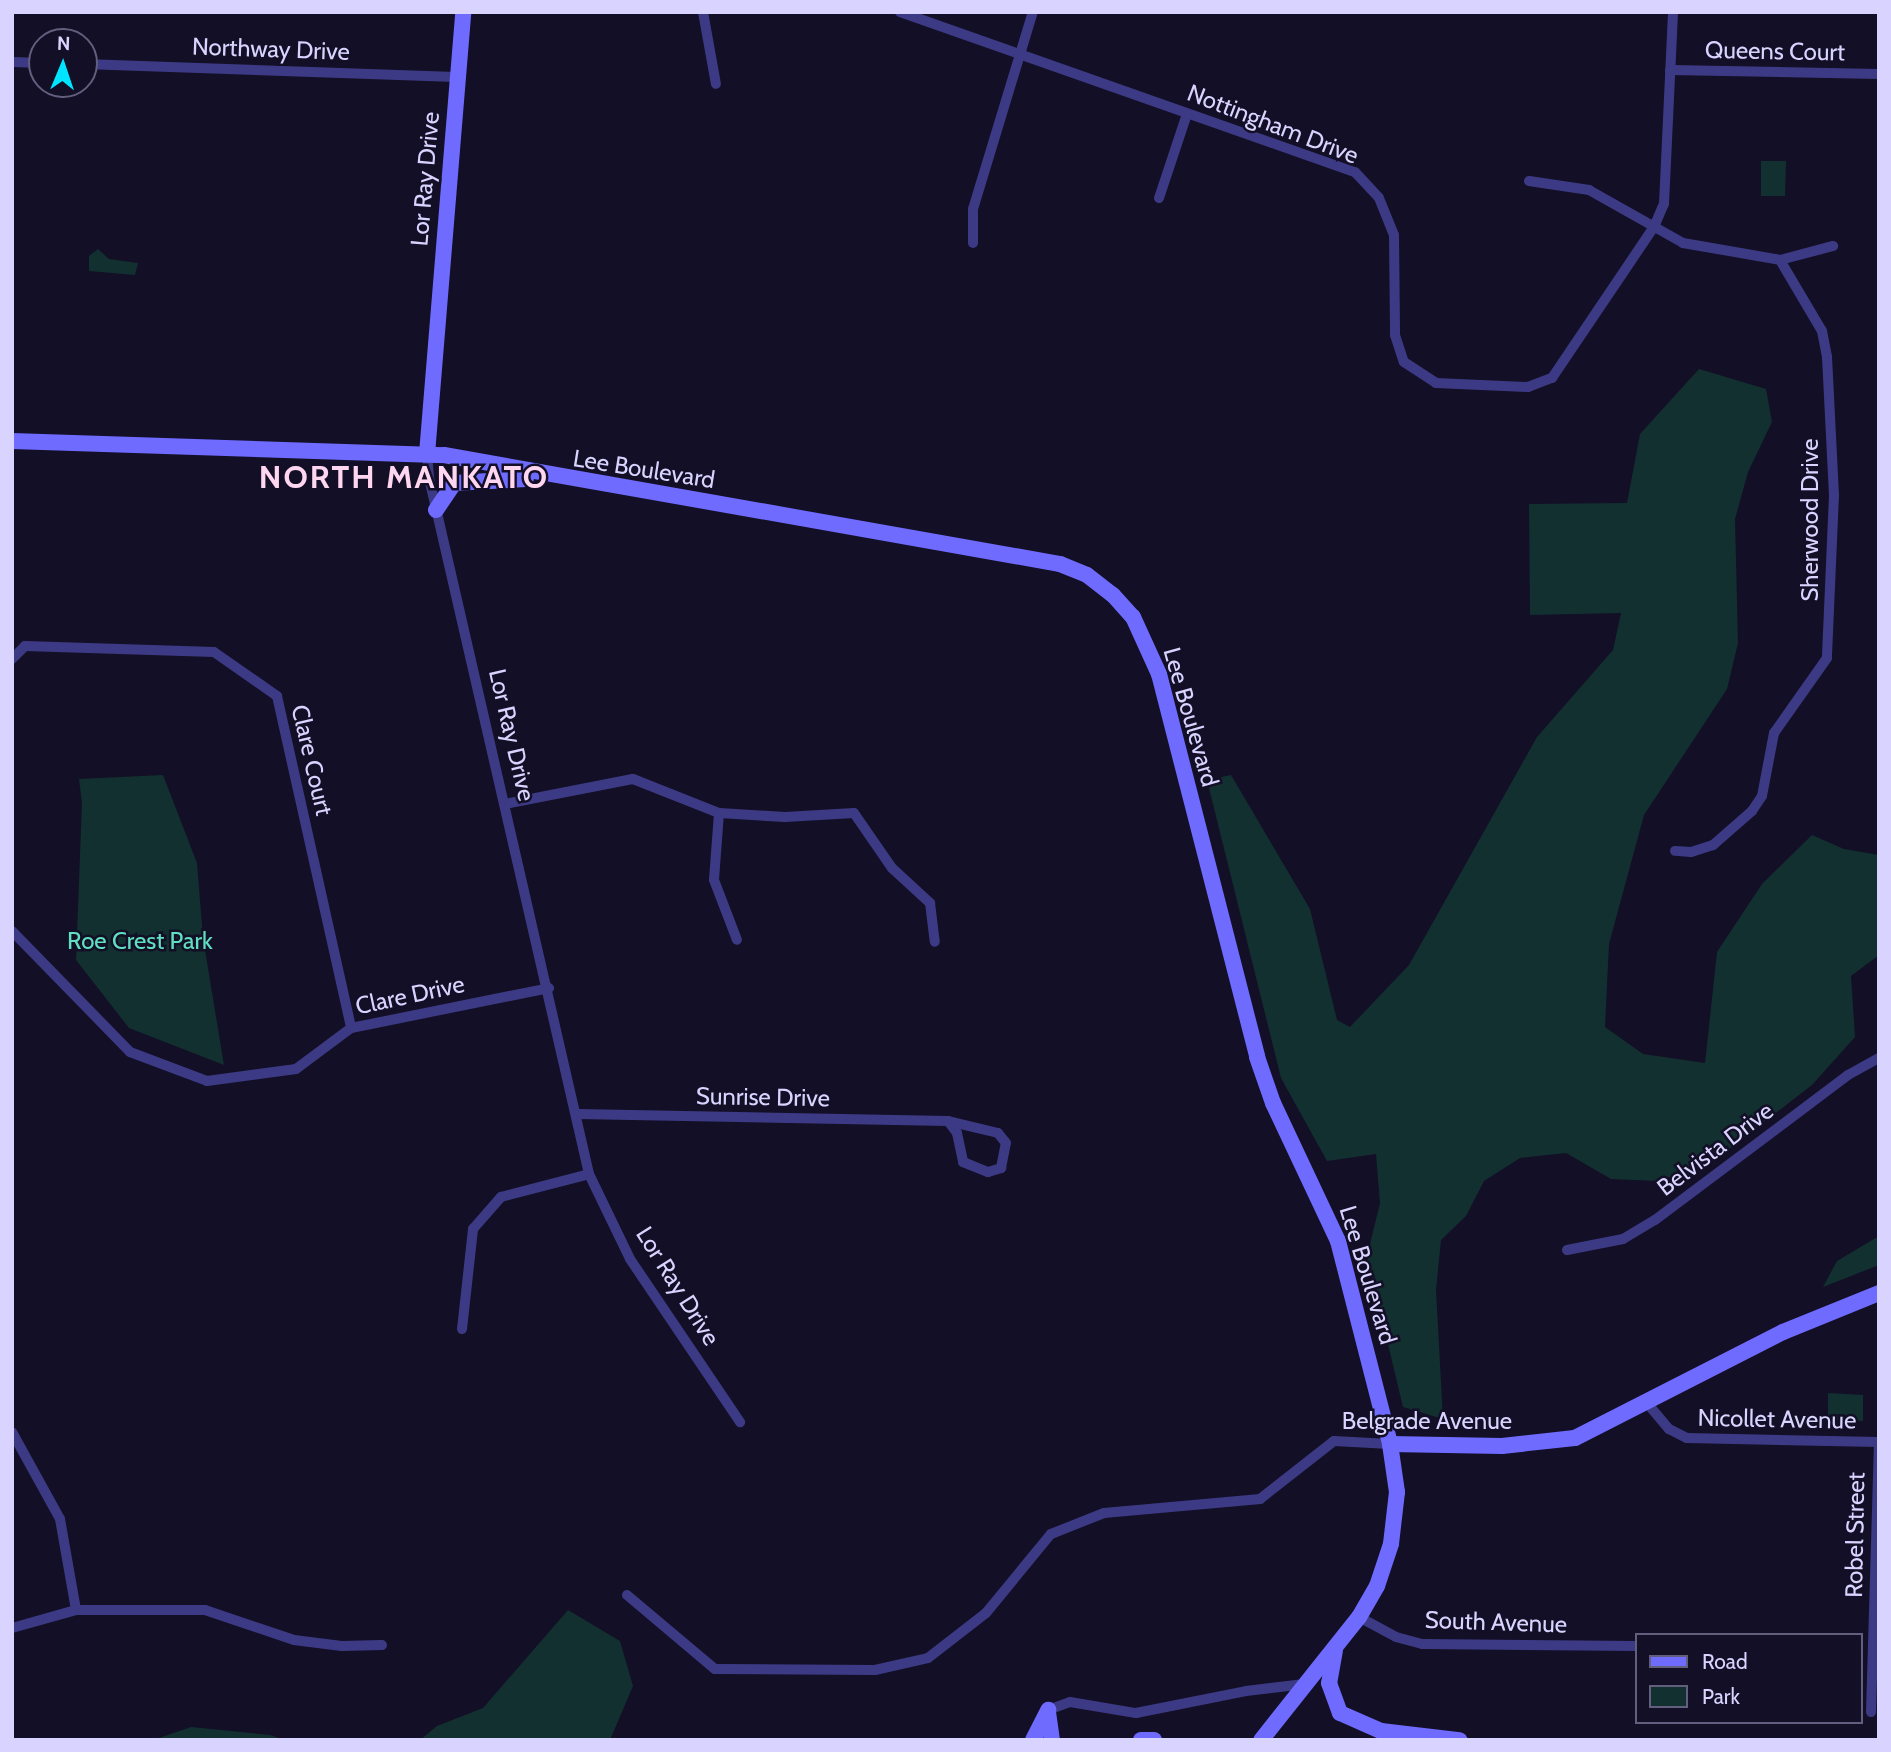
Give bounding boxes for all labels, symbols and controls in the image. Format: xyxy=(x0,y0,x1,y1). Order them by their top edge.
north arrow xyxy=(28,28,98,98)
text: N xyxy=(57,32,71,55)
street label: Northway Drive xyxy=(192,32,350,66)
street label: Queens Court xyxy=(1705,35,1845,67)
street label: Nottingham Drive xyxy=(1183,78,1363,170)
street label: Lor Ray Drive xyxy=(405,111,445,247)
street label: Sherwood Drive xyxy=(1796,439,1824,601)
street label: Lee Boulevard xyxy=(571,444,717,494)
district label: NORTH MANKATO xyxy=(260,458,548,496)
street label: Lee Boulevard xyxy=(1157,644,1225,790)
street label: Lor Ray Drive xyxy=(483,666,541,804)
street label: Clare Court xyxy=(285,702,339,818)
park label: Roe Crest Park xyxy=(67,927,213,955)
street label: Clare Drive xyxy=(353,969,467,1021)
street label: Sunrise Drive xyxy=(696,1081,830,1113)
street label: Belvista Drive xyxy=(1651,1096,1779,1202)
street label: Lee Boulevard xyxy=(1333,1202,1403,1348)
street label: Lor Ray Drive xyxy=(630,1221,726,1351)
street label: Nicollet Avenue xyxy=(1697,1403,1857,1435)
street label: Belgrade Avenue xyxy=(1342,1407,1512,1435)
street label: Robel Street xyxy=(1840,1472,1870,1598)
street label: South Avenue xyxy=(1424,1605,1568,1639)
legend xyxy=(1636,1633,1863,1724)
text: Road xyxy=(1702,1649,1748,1674)
text: Park xyxy=(1702,1684,1740,1709)

